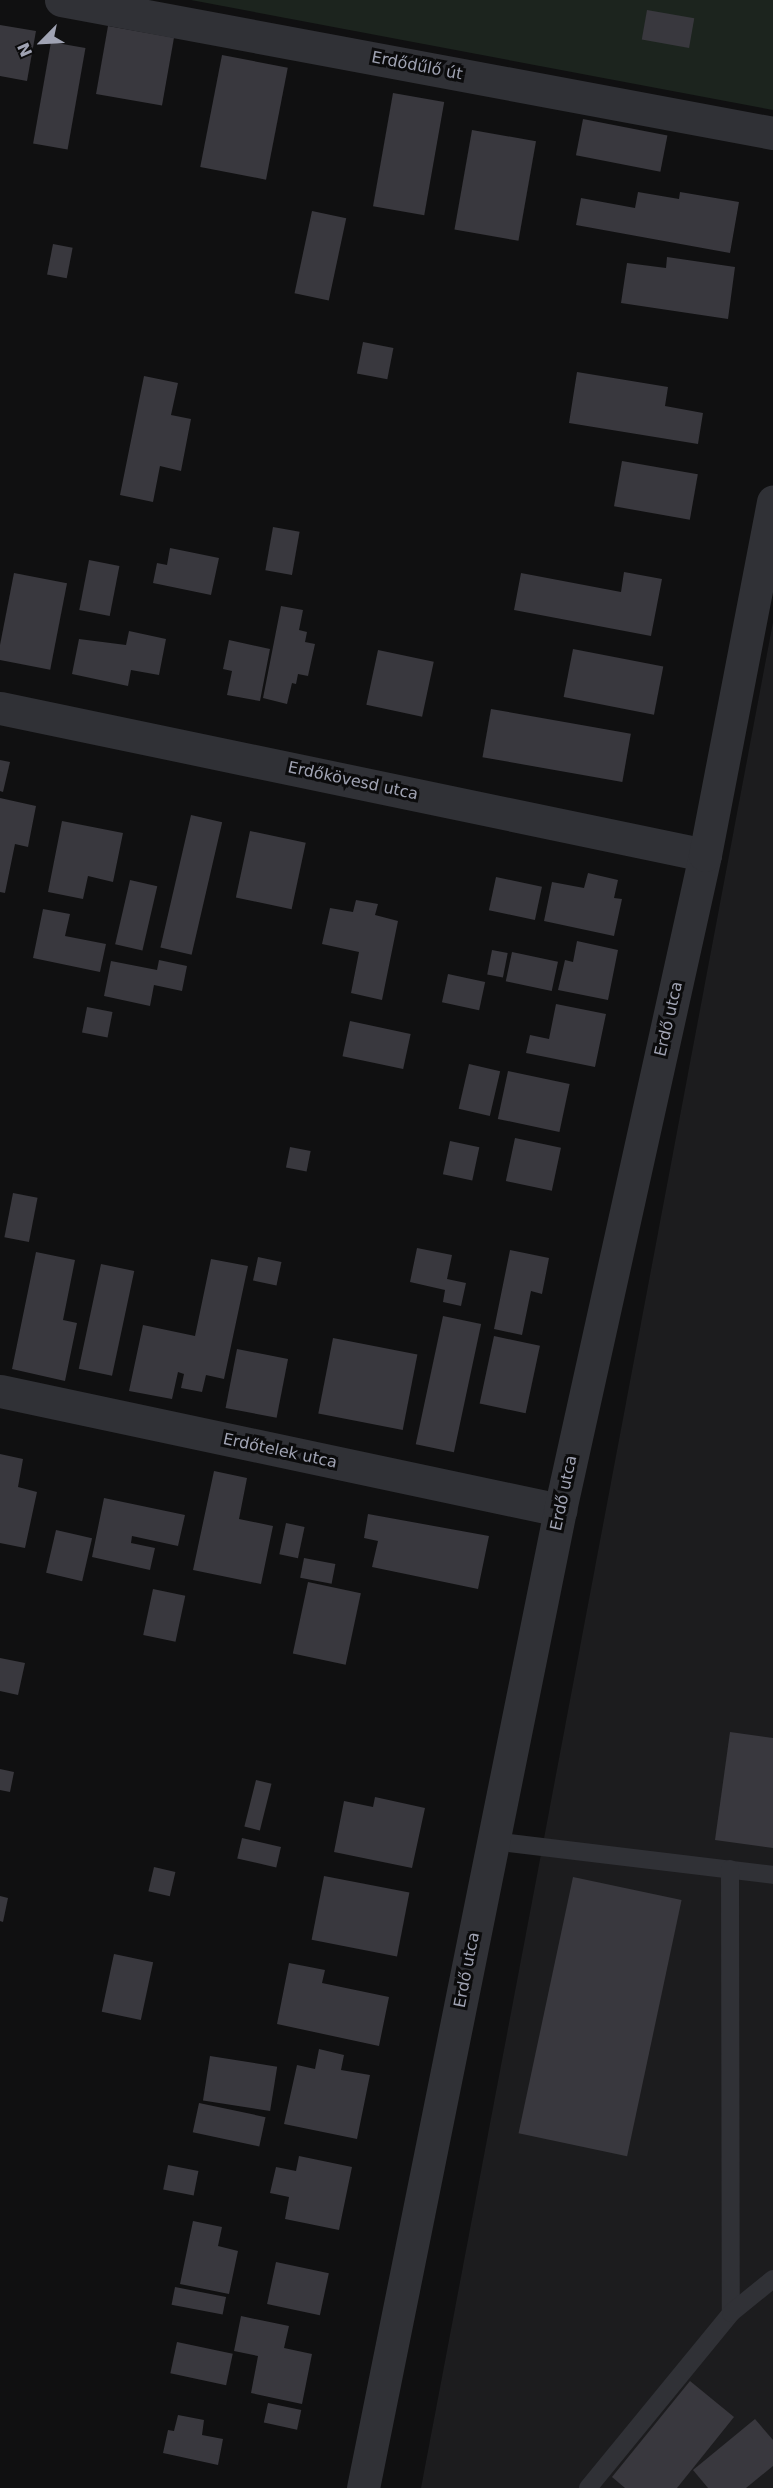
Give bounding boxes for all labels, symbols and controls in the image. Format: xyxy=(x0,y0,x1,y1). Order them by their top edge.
north arrow xyxy=(12,12,72,72)
text: N xyxy=(14,40,37,60)
street label: Erdődűlő út xyxy=(370,48,464,84)
street label: Erdőkövesd utca xyxy=(286,758,420,804)
street label: Erdő utca xyxy=(651,980,687,1058)
street label: Erdőtelek utca xyxy=(221,1430,339,1472)
street label: Erdő utca xyxy=(547,1454,581,1532)
street label: Erdő utca xyxy=(450,1931,484,2009)

